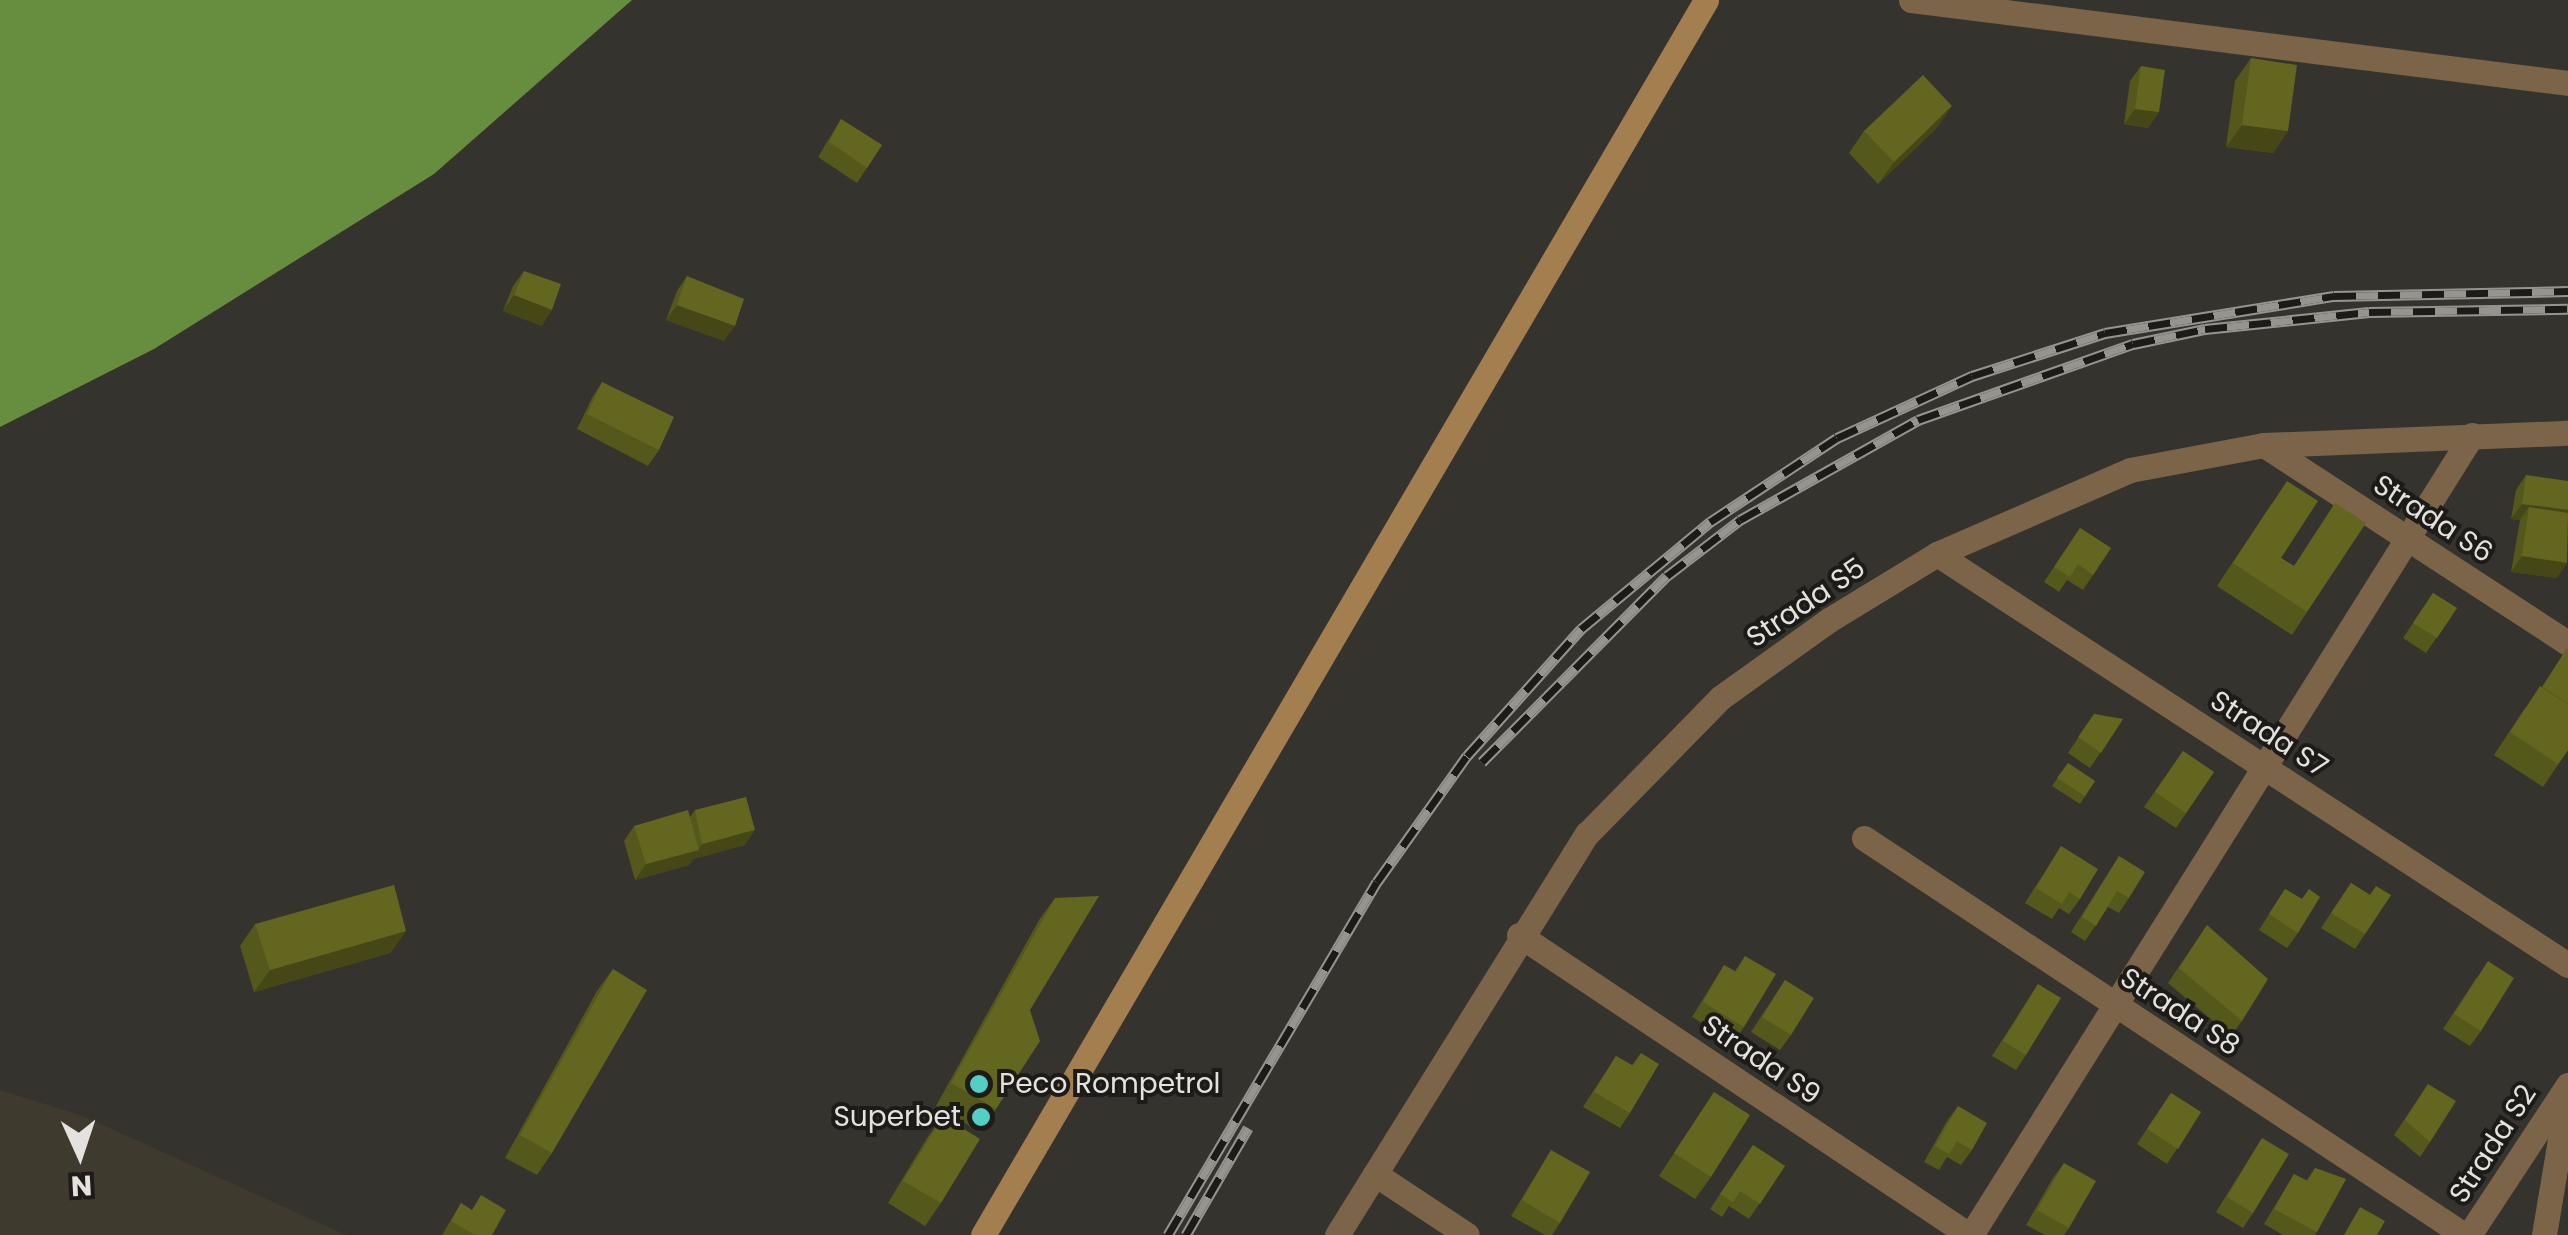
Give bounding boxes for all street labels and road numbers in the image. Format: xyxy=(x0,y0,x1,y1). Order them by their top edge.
street label: Strada S6 xyxy=(2367,468,2499,570)
street label: Strada S5 xyxy=(1740,551,1872,655)
street label: Strada S7 xyxy=(2204,684,2334,784)
street label: Strada S8 xyxy=(2114,961,2246,1063)
street label: Strada S9 xyxy=(1695,1008,1827,1112)
street label: Strada S2 xyxy=(2442,1079,2544,1209)

